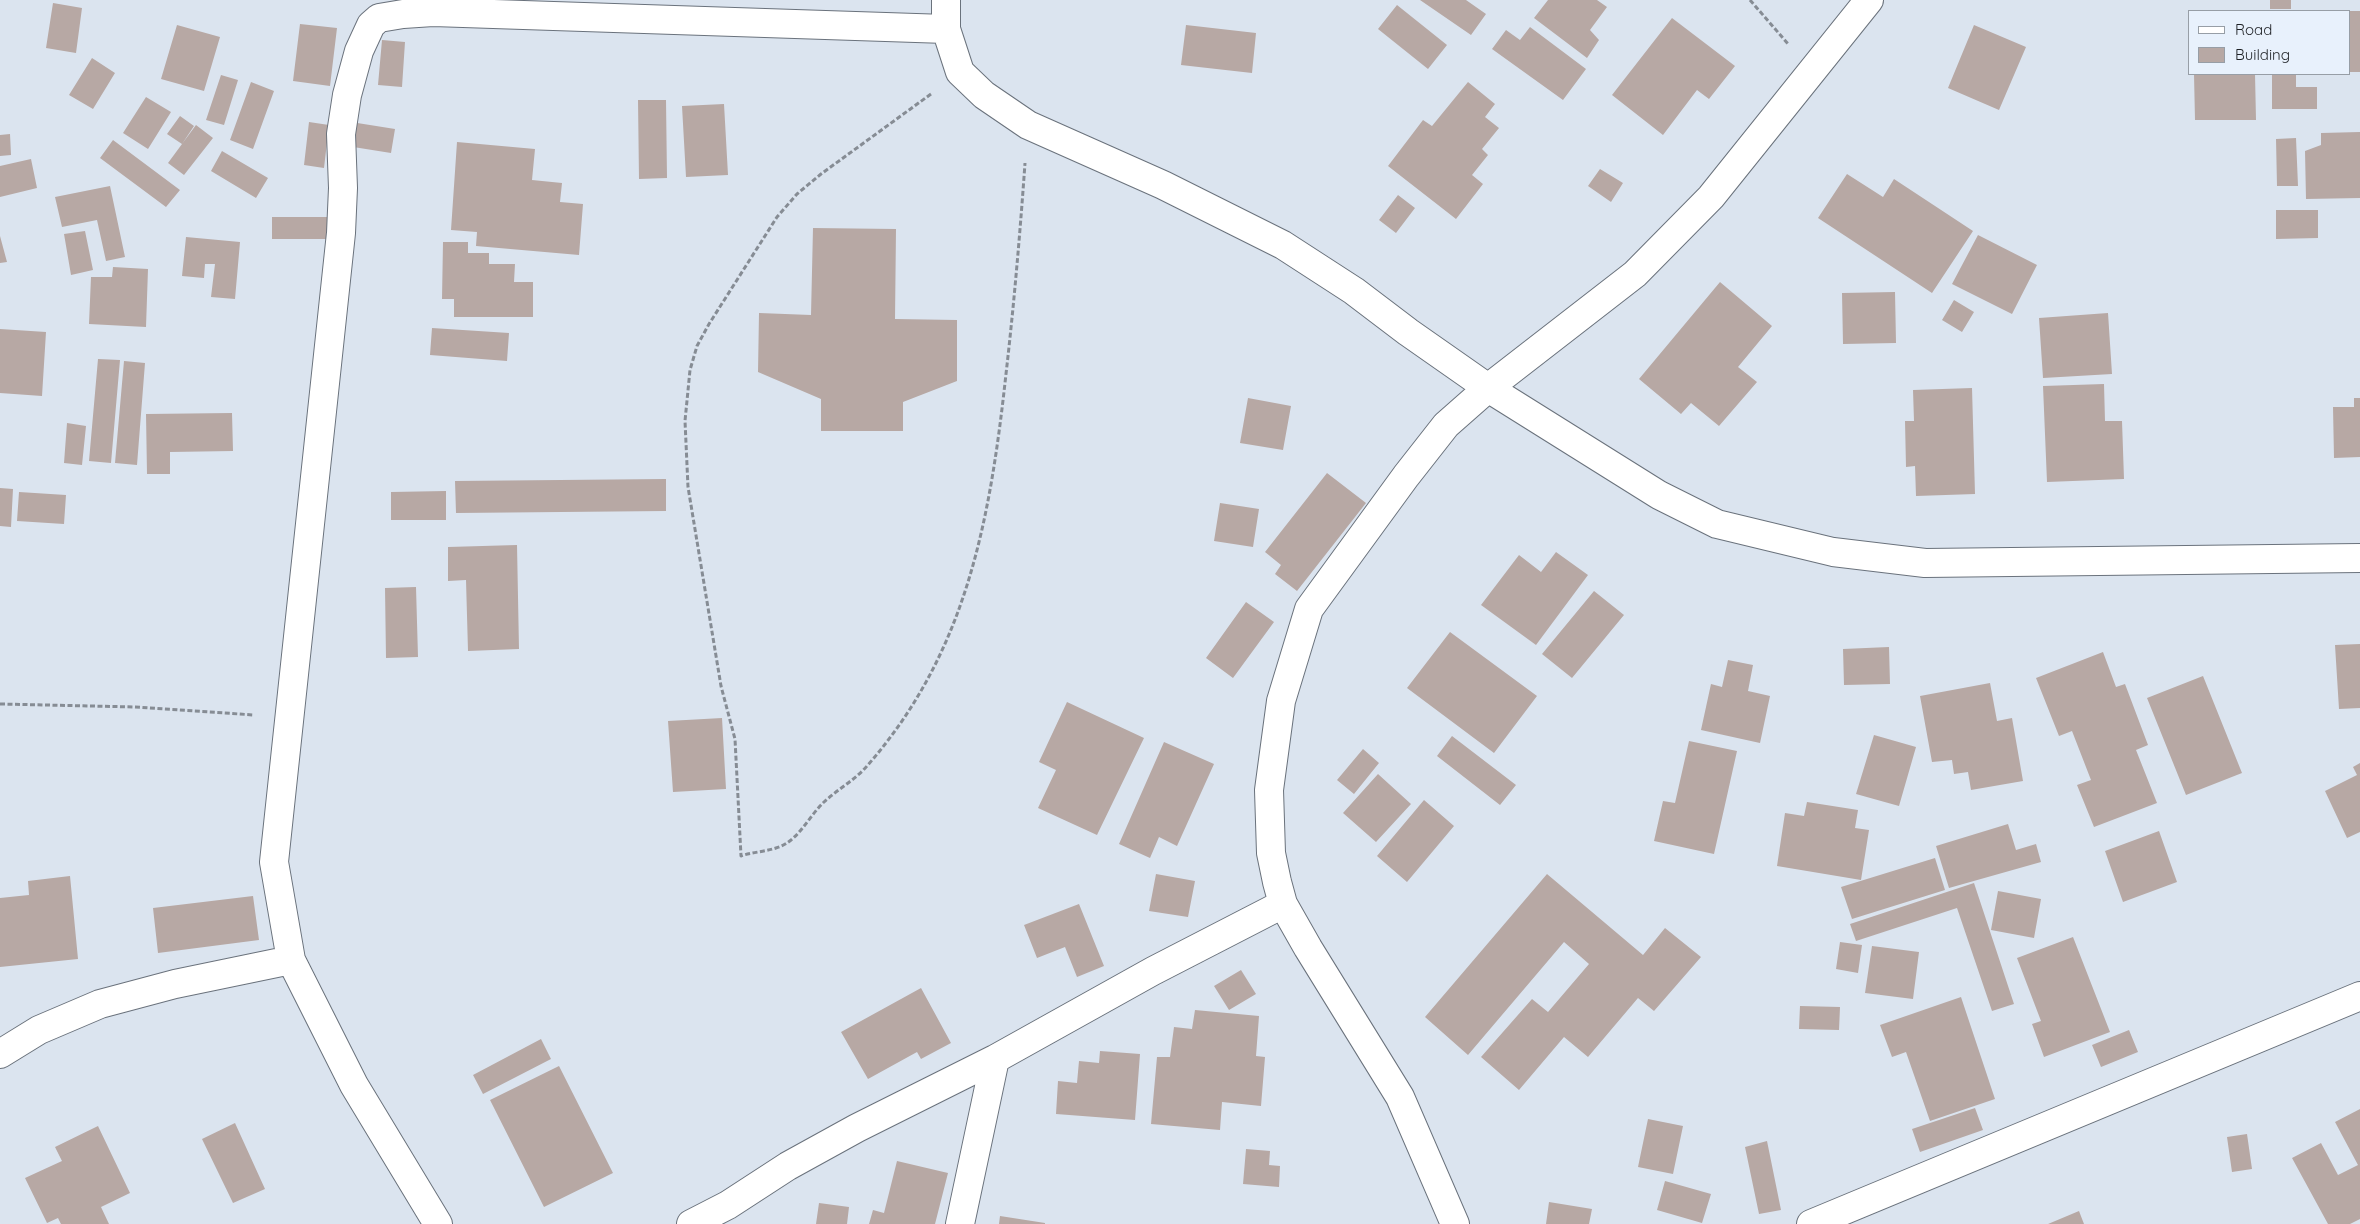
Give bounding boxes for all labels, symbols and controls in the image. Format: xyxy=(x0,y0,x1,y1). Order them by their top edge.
legend xyxy=(2188,10,2350,75)
text: Road xyxy=(2235,20,2272,39)
text: Building xyxy=(2235,45,2290,64)

